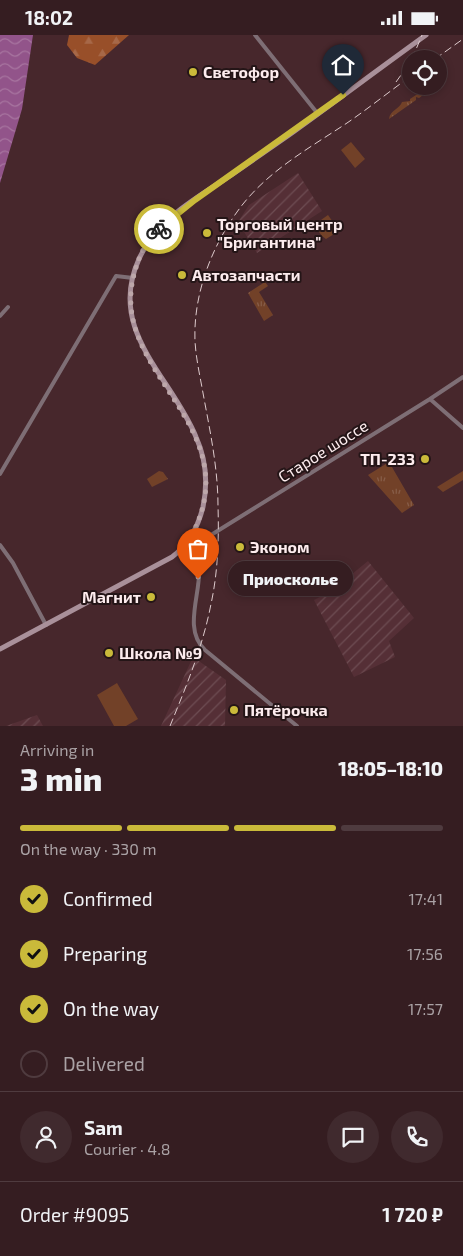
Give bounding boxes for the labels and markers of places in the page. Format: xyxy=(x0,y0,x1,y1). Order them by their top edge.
pin xyxy=(322,44,364,95)
place label: Светофор xyxy=(203,62,279,81)
marker: Светофор xyxy=(187,66,199,78)
place label: Торговый центр "Бригантина" xyxy=(217,214,343,251)
marker: Торговый центр "Бригантина" xyxy=(201,227,213,239)
place label: Автозапчасти xyxy=(192,265,301,284)
marker: Автозапчасти xyxy=(176,269,188,281)
place label: ТП-233 xyxy=(360,449,415,468)
marker: ТП-233 xyxy=(419,453,431,465)
pin xyxy=(177,528,219,579)
place label: Эконом xyxy=(250,537,310,556)
marker: Эконом xyxy=(234,541,246,553)
callout: Приосколье xyxy=(228,561,353,597)
place label: Магнит xyxy=(82,587,141,606)
marker: Магнит xyxy=(145,591,157,603)
place label: Школа №9 xyxy=(119,643,202,662)
marker: Школа №9 xyxy=(103,647,115,659)
place label: Пятёрочка xyxy=(244,700,328,719)
marker: Пятёрочка xyxy=(228,704,240,716)

